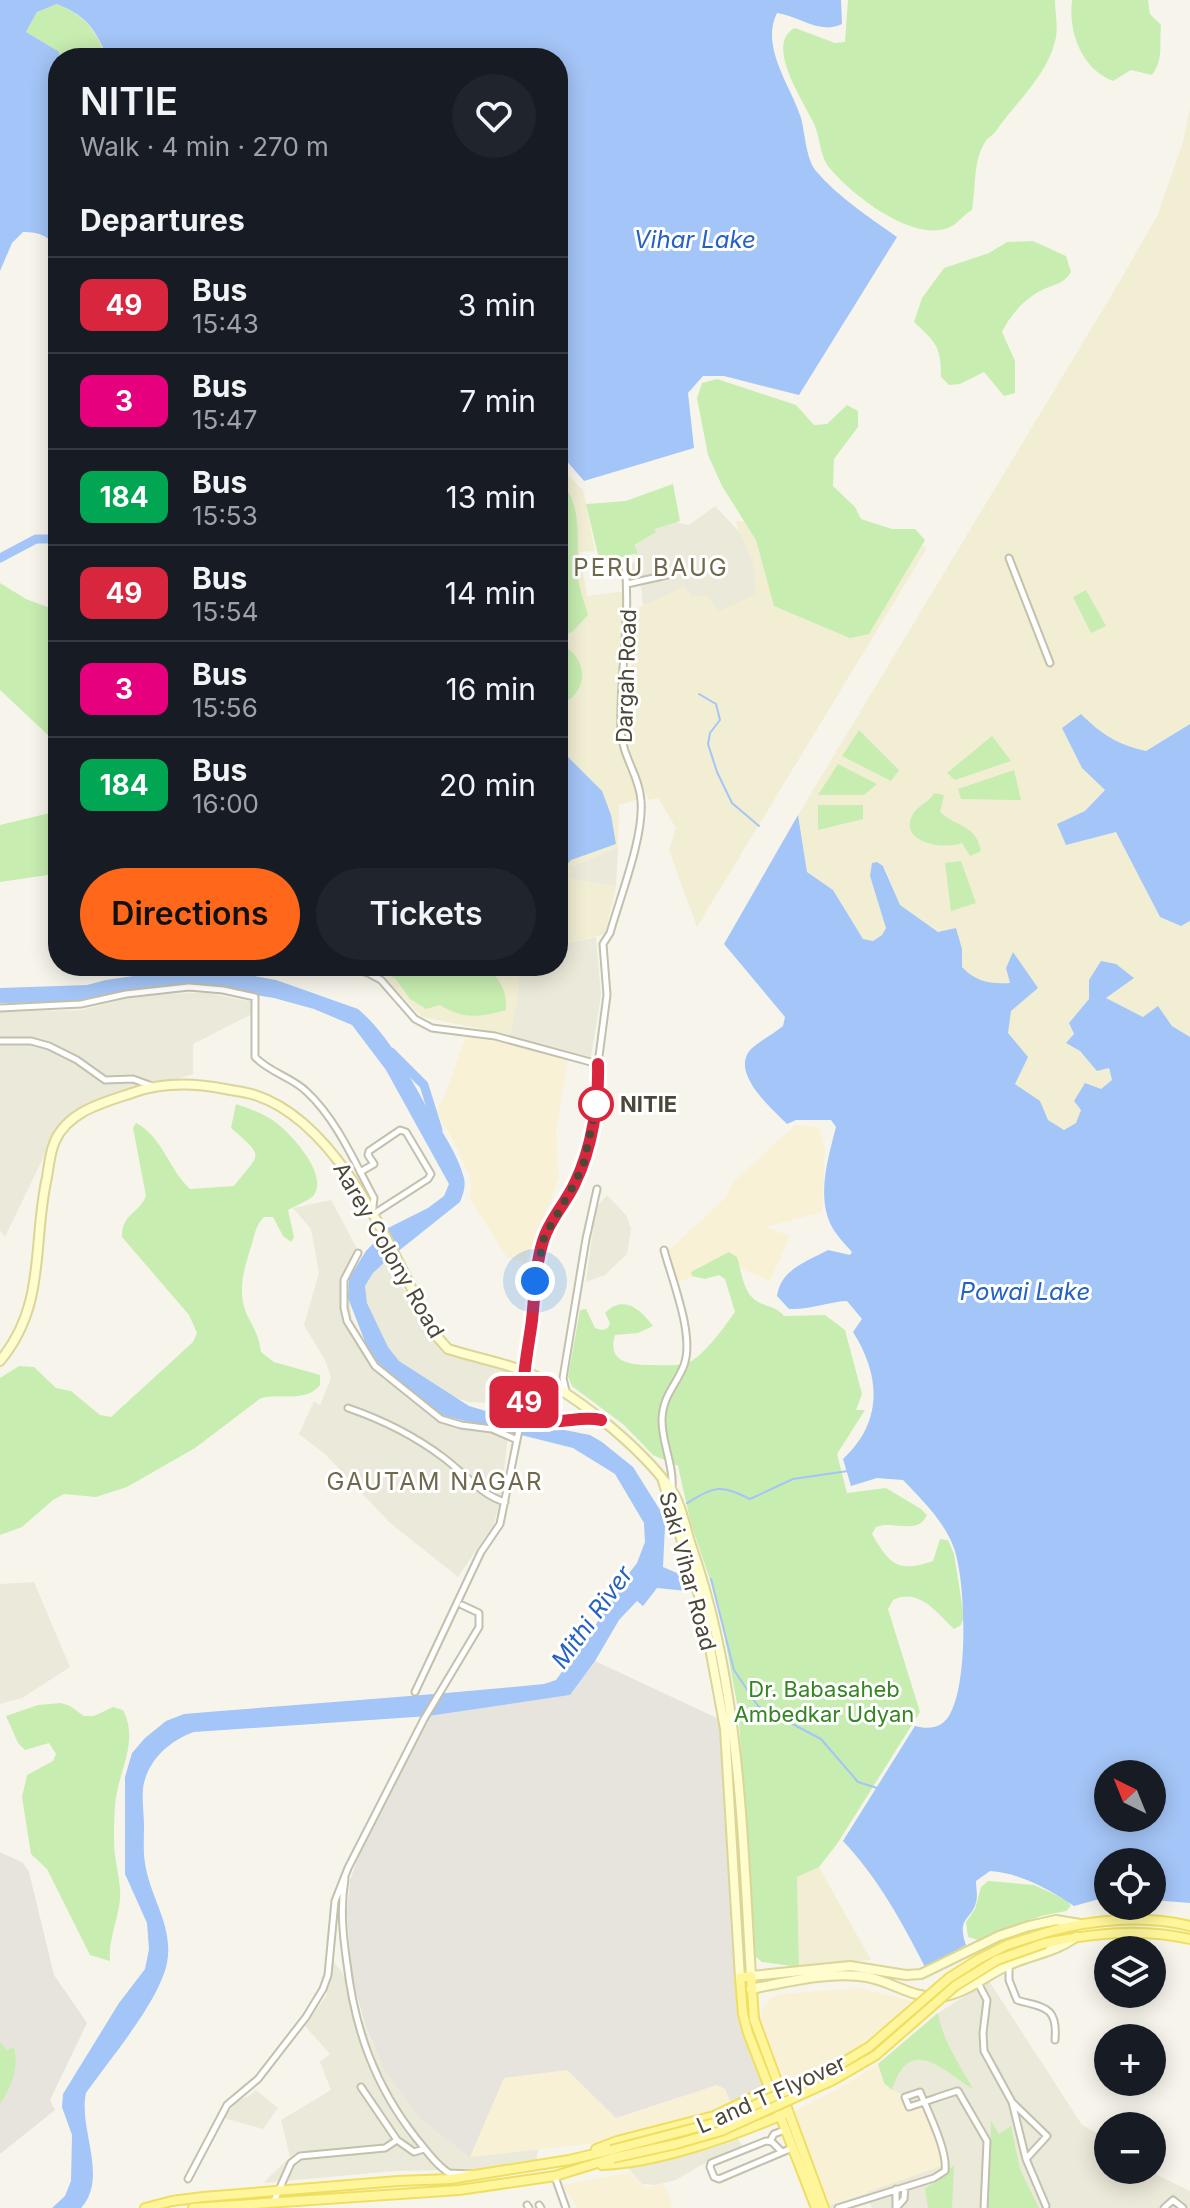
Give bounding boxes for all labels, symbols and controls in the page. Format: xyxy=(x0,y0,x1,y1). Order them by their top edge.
button: heart xyxy=(452,74,536,158)
text: NITIE xyxy=(80,78,178,124)
text: Walk · 4 min · 270 m xyxy=(80,131,329,162)
text: Departures xyxy=(80,202,245,238)
water label: Vihar Lake xyxy=(634,225,756,254)
text: Bus xyxy=(192,272,247,308)
text: 3 min xyxy=(458,287,536,323)
text: 49 xyxy=(105,288,143,322)
text: 15:43 xyxy=(192,308,259,339)
text: Bus xyxy=(192,368,247,404)
text: 7 min xyxy=(459,383,536,419)
text: 3 xyxy=(115,384,133,418)
text: 15:47 xyxy=(192,404,257,435)
text: Bus xyxy=(192,464,247,500)
text: 13 min xyxy=(446,479,536,515)
text: 184 xyxy=(99,480,149,514)
text: 15:53 xyxy=(192,500,258,531)
district label: PERU BAUG xyxy=(573,553,729,582)
text: Bus xyxy=(192,560,247,596)
text: 14 min xyxy=(445,575,536,611)
text: 49 xyxy=(105,576,143,610)
text: 15:54 xyxy=(192,596,258,627)
street label: Dargah Road xyxy=(611,608,641,744)
text: Bus xyxy=(192,656,247,692)
text: 16 min xyxy=(445,671,536,707)
text: 3 xyxy=(115,672,133,706)
text: 15:56 xyxy=(192,692,258,723)
text: Bus xyxy=(192,752,247,788)
text: 20 min xyxy=(439,767,536,803)
text: 184 xyxy=(99,768,149,802)
text: 16:00 xyxy=(192,788,259,819)
button: Directions xyxy=(80,868,300,960)
button: Tickets xyxy=(316,868,536,960)
marker: NITIE xyxy=(579,1087,613,1121)
place label: NITIE xyxy=(620,1091,677,1117)
street label: Aarey Colony Road xyxy=(328,1158,450,1342)
your location xyxy=(515,1261,555,1301)
water label: Powai Lake xyxy=(960,1277,1090,1306)
line badge: 49 xyxy=(488,1376,560,1428)
text: 49 xyxy=(505,1385,543,1419)
district label: GAUTAM NAGAR xyxy=(327,1467,543,1496)
street label: Saki Vihar Road xyxy=(654,1489,722,1653)
water label: Mithi River xyxy=(545,1559,639,1674)
park label: Dr. Babasaheb Ambedkar Udyan xyxy=(734,1676,914,1727)
north arrow xyxy=(1094,1760,1166,1832)
map controls xyxy=(1094,1760,1166,2184)
button: locate xyxy=(1094,1848,1166,1920)
button: layers xyxy=(1094,1936,1166,2008)
button: + xyxy=(1094,2024,1166,2096)
street label: L and T Flyover xyxy=(693,2050,849,2138)
button: − xyxy=(1094,2112,1166,2184)

